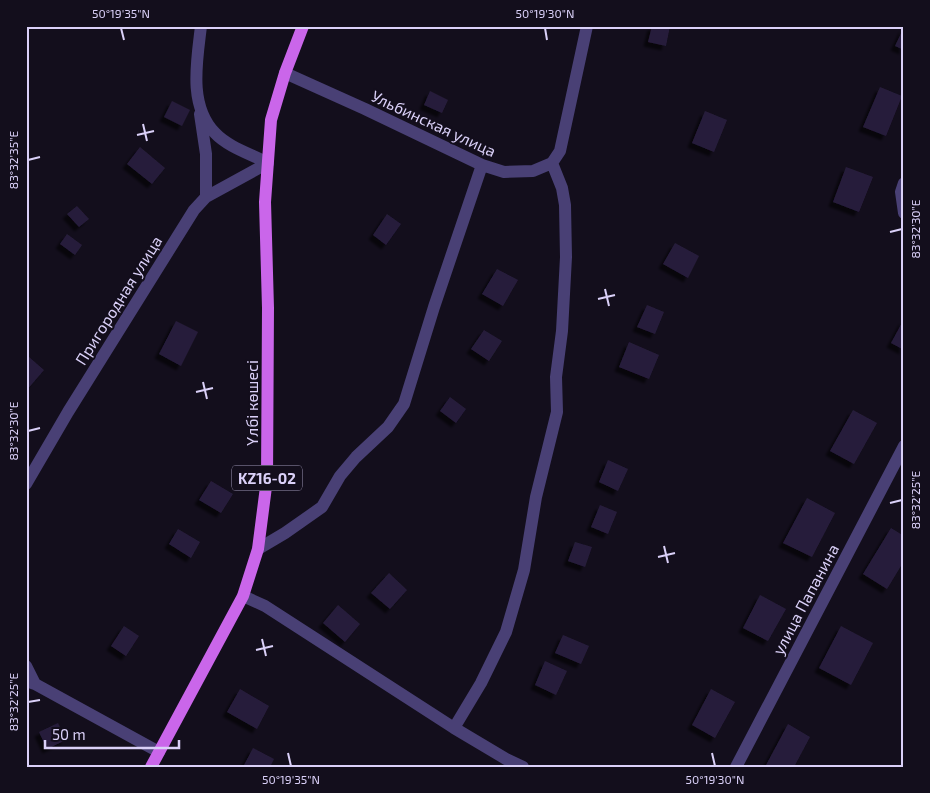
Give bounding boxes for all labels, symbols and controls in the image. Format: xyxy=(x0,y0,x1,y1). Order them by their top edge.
text: 50°19'35"N xyxy=(92,6,150,20)
text: 50°19'30"N xyxy=(516,6,574,20)
street label: Ульбинская улица xyxy=(368,86,499,161)
text: 83°32'35"E xyxy=(6,131,20,189)
text: 83°32'30"E xyxy=(908,199,922,259)
street label: Пригородная улица xyxy=(71,232,166,369)
street label: Үлбі көшесі xyxy=(242,360,261,446)
text: 83°32'30"E xyxy=(6,401,20,461)
road number: KZ16-02 xyxy=(232,466,302,490)
text: 83°32'25"E xyxy=(908,471,922,529)
street label: улица Папанина xyxy=(768,540,843,658)
text: 83°32'25"E xyxy=(6,673,20,731)
scale bar xyxy=(45,718,179,750)
text: 50 m xyxy=(52,725,86,743)
text: 50°19'35"N xyxy=(262,772,320,786)
text: 50°19'30"N xyxy=(686,772,744,786)

